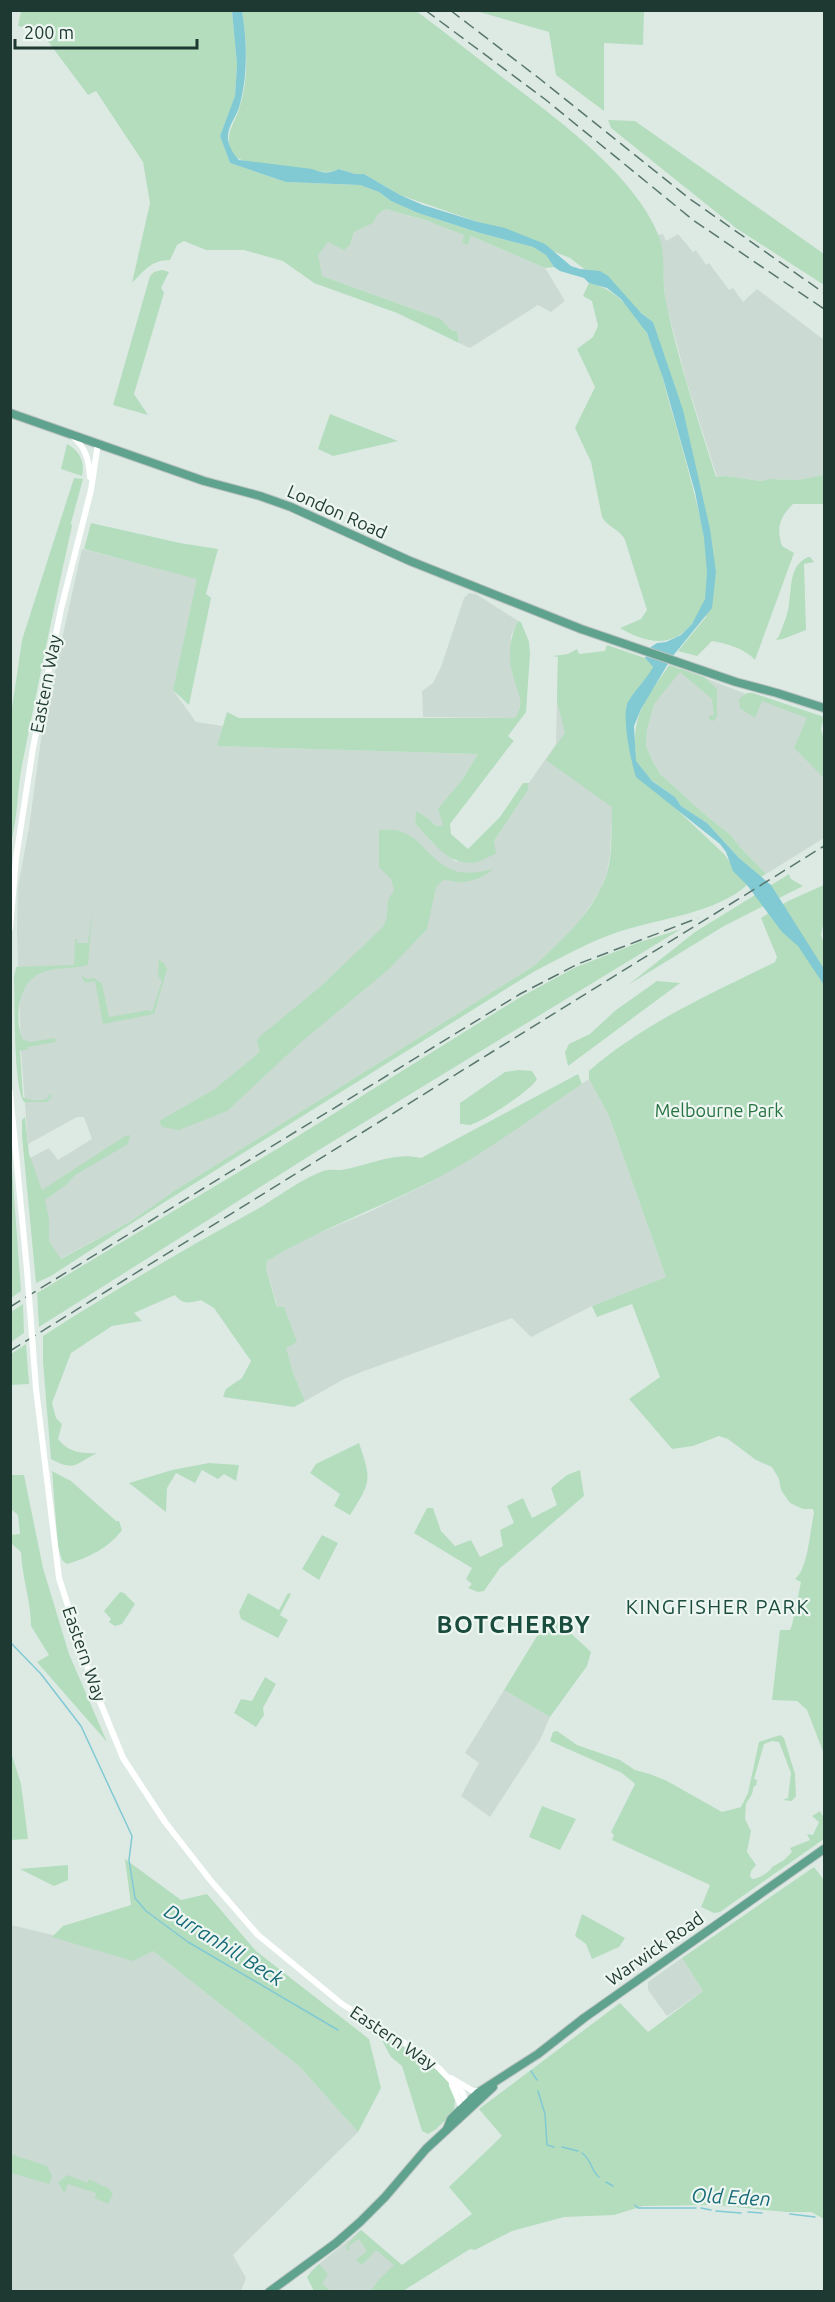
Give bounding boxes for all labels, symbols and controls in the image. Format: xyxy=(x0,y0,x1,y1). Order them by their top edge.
scale bar xyxy=(15,12,196,50)
text: 200 m xyxy=(24,22,74,42)
street label: London Road xyxy=(285,480,390,542)
street label: Eastern Way xyxy=(26,633,64,735)
park label: Melbourne Park xyxy=(655,1100,783,1120)
district label: KINGFISHER PARK xyxy=(626,1595,810,1618)
street label: Eastern Way xyxy=(59,1603,111,1704)
district label: BOTCHERBY xyxy=(436,1611,592,1638)
water label: Durranhill Beck xyxy=(160,1899,289,1991)
street label: Warwick Road xyxy=(602,1907,707,1989)
street label: Eastern Way xyxy=(347,2001,441,2073)
water label: Old Eden xyxy=(691,2183,771,2210)

